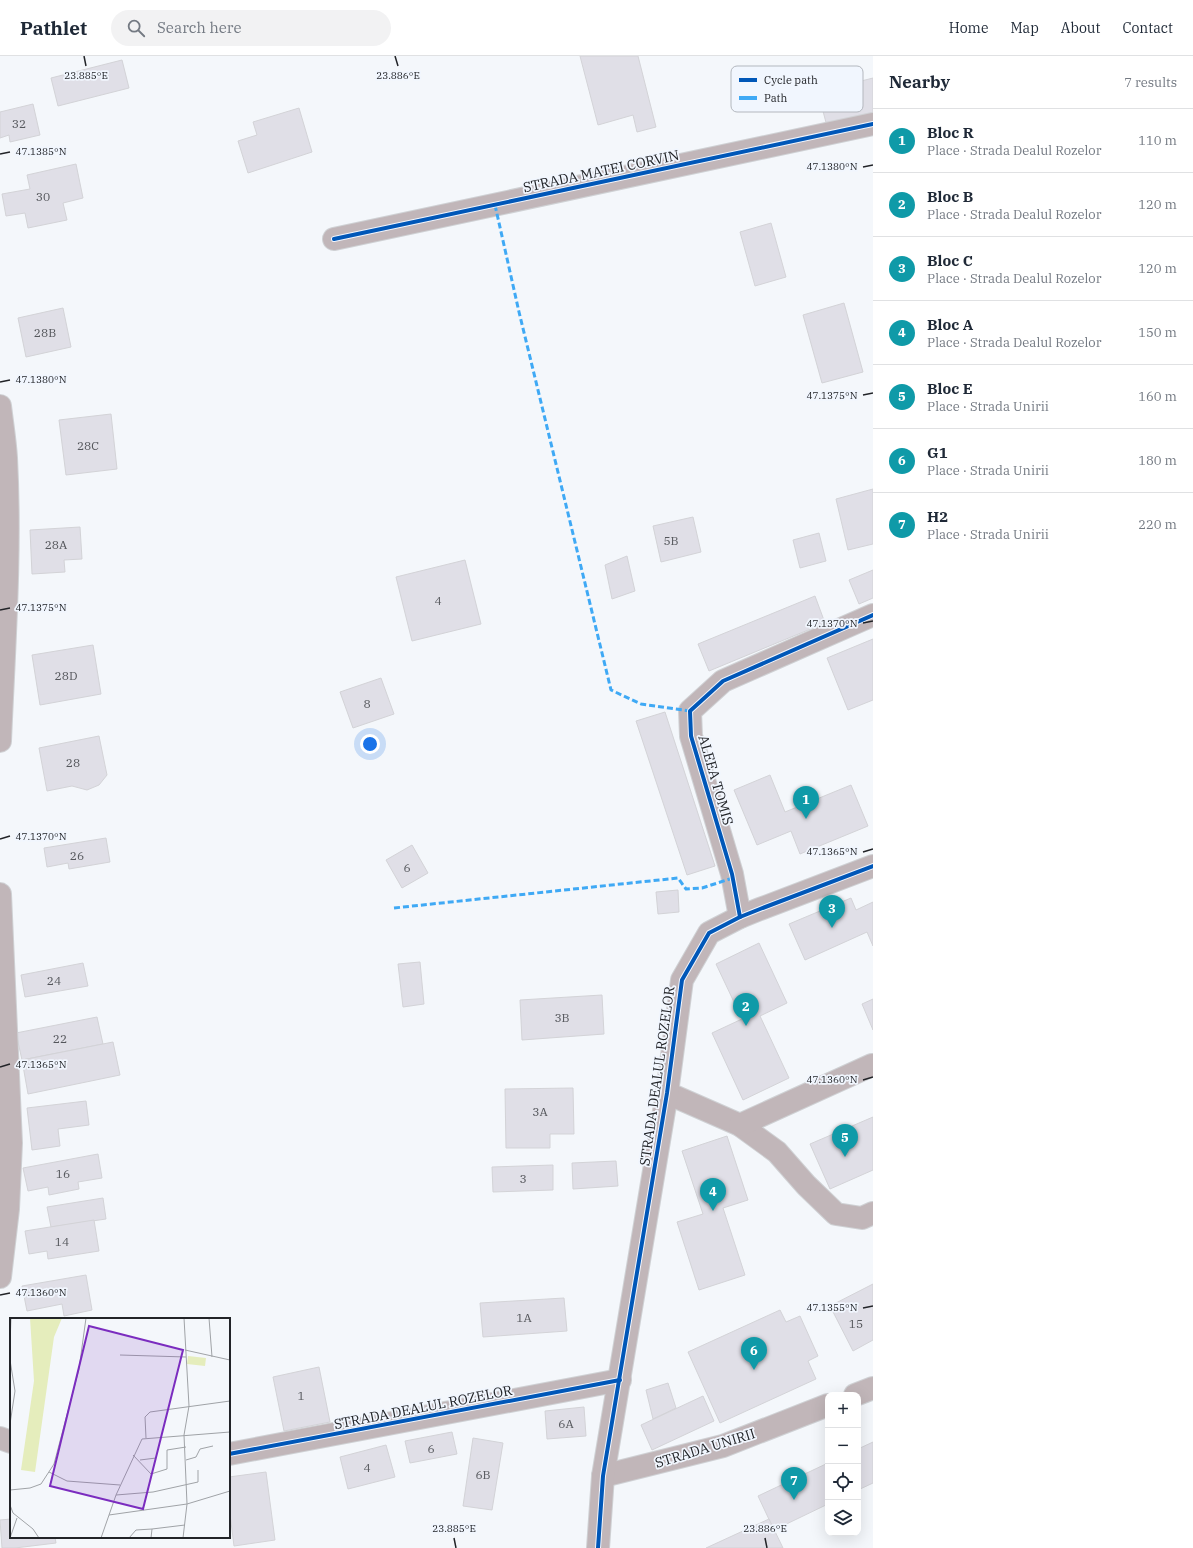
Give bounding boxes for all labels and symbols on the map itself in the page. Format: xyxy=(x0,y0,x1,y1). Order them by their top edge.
legend xyxy=(731,66,863,112)
text: 23.885°E xyxy=(64,69,108,82)
text: 23.886°E xyxy=(376,69,420,82)
text: Cycle path xyxy=(764,73,818,87)
text: Path xyxy=(764,91,787,105)
house number: 32 xyxy=(12,116,26,131)
text: 47.1385°N xyxy=(15,145,67,158)
street label: STRADA MATEI CORVIN xyxy=(521,146,681,196)
text: 47.1380°N xyxy=(806,160,858,173)
house number: 30 xyxy=(36,189,50,204)
house number: 28B xyxy=(34,325,56,340)
text: 47.1380°N xyxy=(15,373,67,386)
text: 47.1375°N xyxy=(806,389,858,402)
house number: 28C xyxy=(77,438,99,453)
house number: 5B xyxy=(663,533,679,548)
house number: 28A xyxy=(45,537,68,552)
house number: 4 xyxy=(434,593,442,608)
text: 47.1375°N xyxy=(15,601,67,614)
text: 47.1370°N xyxy=(806,617,858,630)
house number: 28D xyxy=(55,668,77,683)
house number: 8 xyxy=(363,696,371,711)
street label: ALEEA TOMIS xyxy=(695,733,737,827)
your location xyxy=(360,734,380,754)
house number: 28 xyxy=(66,755,80,770)
pin: 1 xyxy=(793,786,819,819)
text: 47.1370°N xyxy=(15,830,67,843)
text: 47.1365°N xyxy=(806,845,858,858)
house number: 26 xyxy=(70,848,84,863)
house number: 6 xyxy=(403,860,411,875)
pin: 3 xyxy=(819,895,845,928)
house number: 24 xyxy=(47,973,61,988)
street label: STRADA DEALUL ROZELOR xyxy=(635,984,679,1167)
pin: 2 xyxy=(733,993,759,1026)
house number: 3B xyxy=(554,1010,570,1025)
house number: 22 xyxy=(53,1031,67,1046)
text: 47.1365°N xyxy=(15,1058,67,1071)
text: 47.1360°N xyxy=(806,1073,858,1086)
house number: 3A xyxy=(532,1104,548,1119)
pin: 5 xyxy=(832,1124,858,1157)
house number: 16 xyxy=(56,1166,70,1181)
house number: 3 xyxy=(519,1171,527,1186)
pin: 4 xyxy=(700,1178,726,1211)
house number: 14 xyxy=(55,1234,69,1249)
text: 47.1360°N xyxy=(15,1286,67,1299)
text: 47.1355°N xyxy=(806,1301,858,1314)
house number: 1A xyxy=(516,1310,532,1325)
house number: 15 xyxy=(849,1316,863,1331)
inset map xyxy=(10,1318,230,1538)
pin: 6 xyxy=(741,1337,767,1370)
street label: STRADA DEALUL ROZELOR xyxy=(332,1381,514,1433)
house number: 1 xyxy=(297,1388,305,1403)
house number: 6A xyxy=(558,1416,574,1431)
street label: STRADA UNIRII xyxy=(653,1424,757,1472)
house number: 6 xyxy=(427,1441,435,1456)
house number: 4 xyxy=(363,1460,371,1475)
house number: 6B xyxy=(475,1467,491,1482)
pin: 7 xyxy=(781,1467,807,1500)
text: 23.885°E xyxy=(432,1522,476,1535)
text: 23.886°E xyxy=(743,1522,787,1535)

